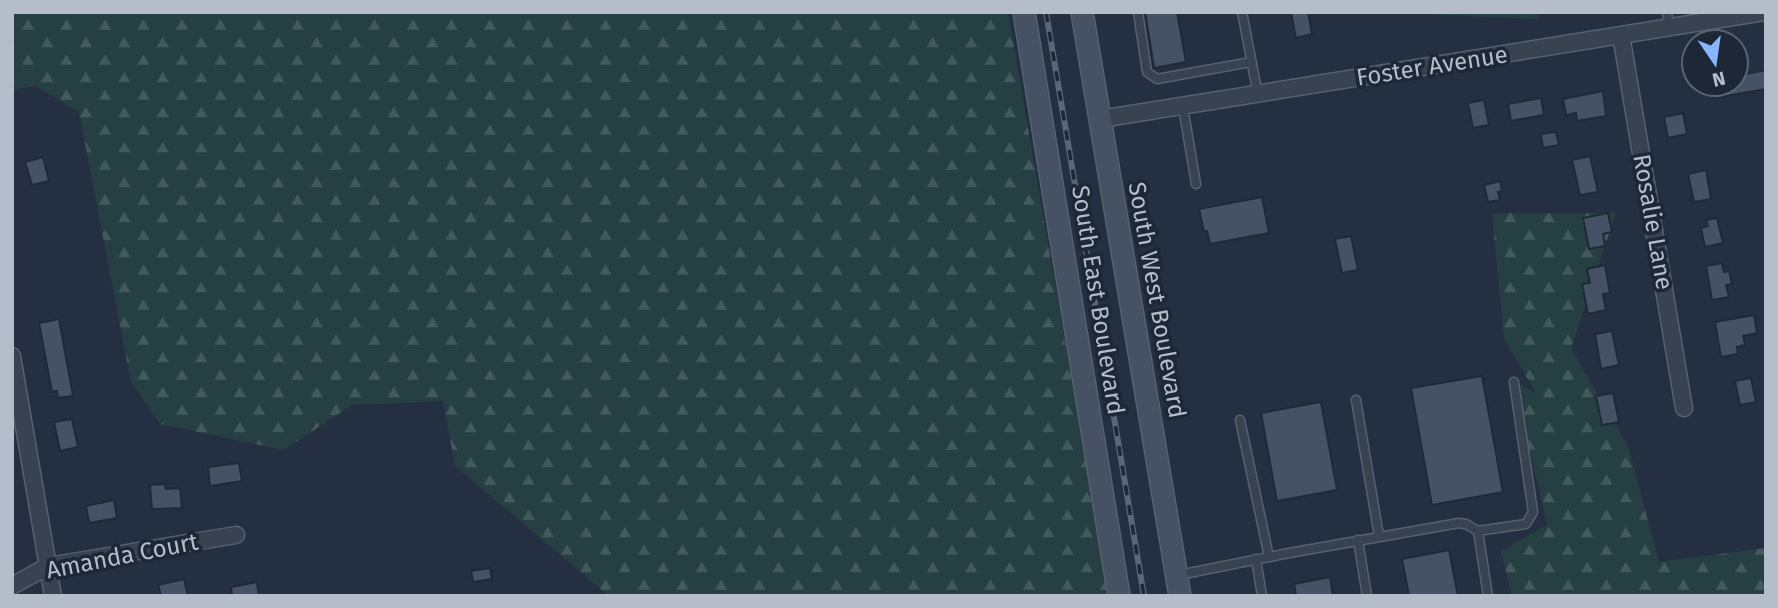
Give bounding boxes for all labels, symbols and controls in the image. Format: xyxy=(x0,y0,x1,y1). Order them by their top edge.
north arrow xyxy=(1680,28,1750,98)
street label: Foster Avenue xyxy=(1354,40,1510,92)
text: N xyxy=(1710,66,1727,92)
street label: Rosalie Lane xyxy=(1627,152,1679,292)
street label: South West Boulevard xyxy=(1122,180,1192,420)
street label: South East Boulevard xyxy=(1066,183,1130,417)
street label: Amanda Court xyxy=(44,527,201,584)

